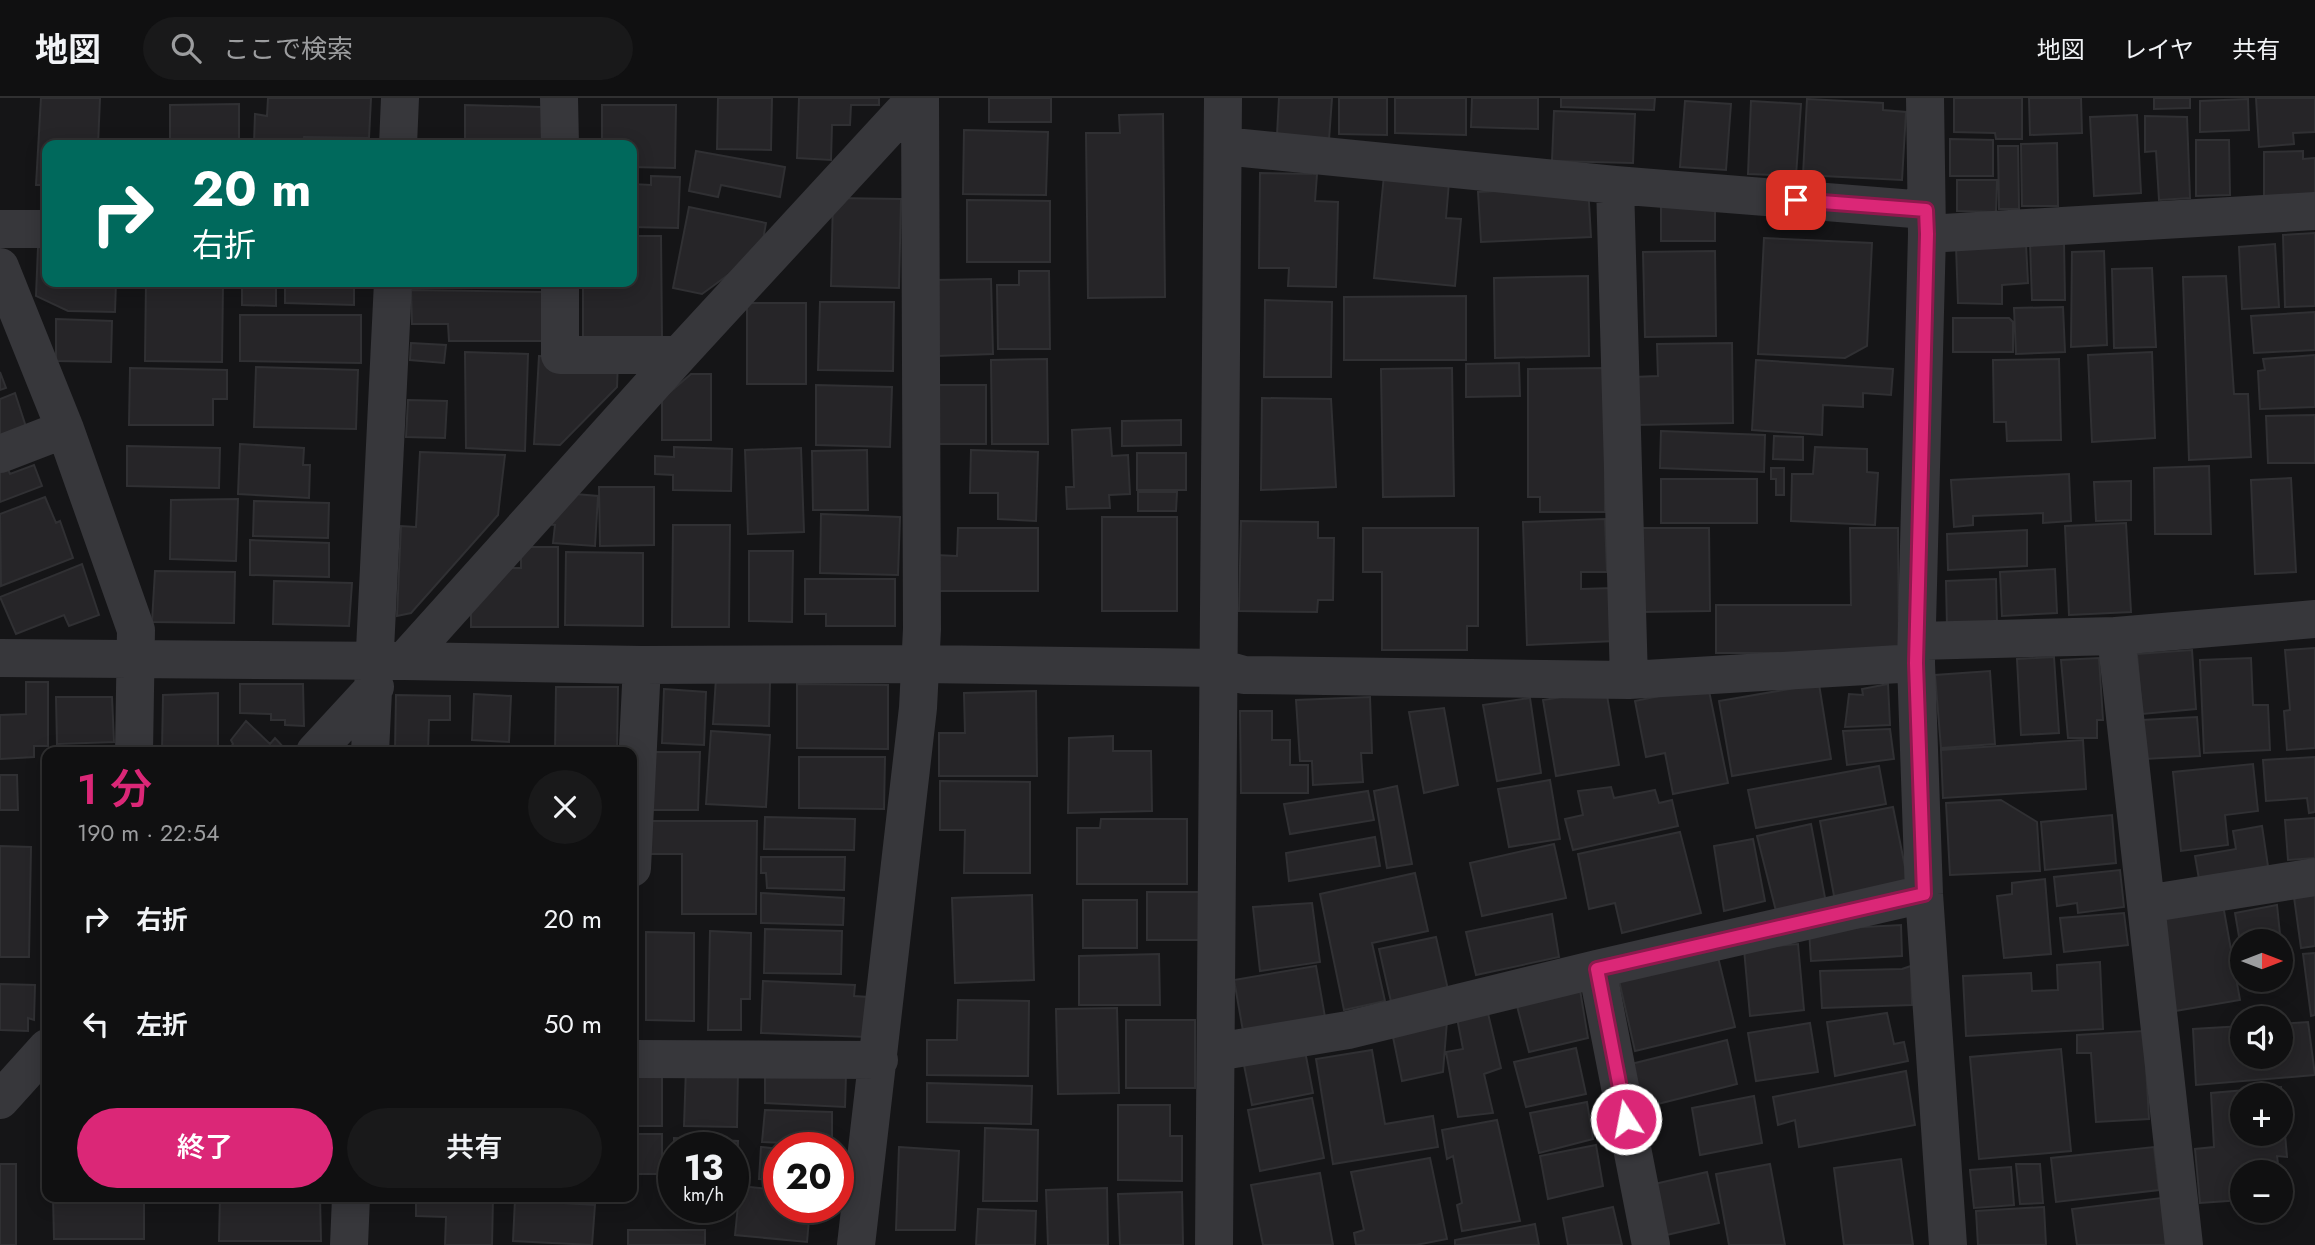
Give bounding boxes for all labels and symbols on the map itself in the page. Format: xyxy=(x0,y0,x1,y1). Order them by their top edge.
pin xyxy=(1766,170,1826,230)
north arrow xyxy=(2230,929,2292,992)
position arrow xyxy=(1589,1082,1663,1156)
speed limit sign: 20 xyxy=(763,1132,854,1223)

